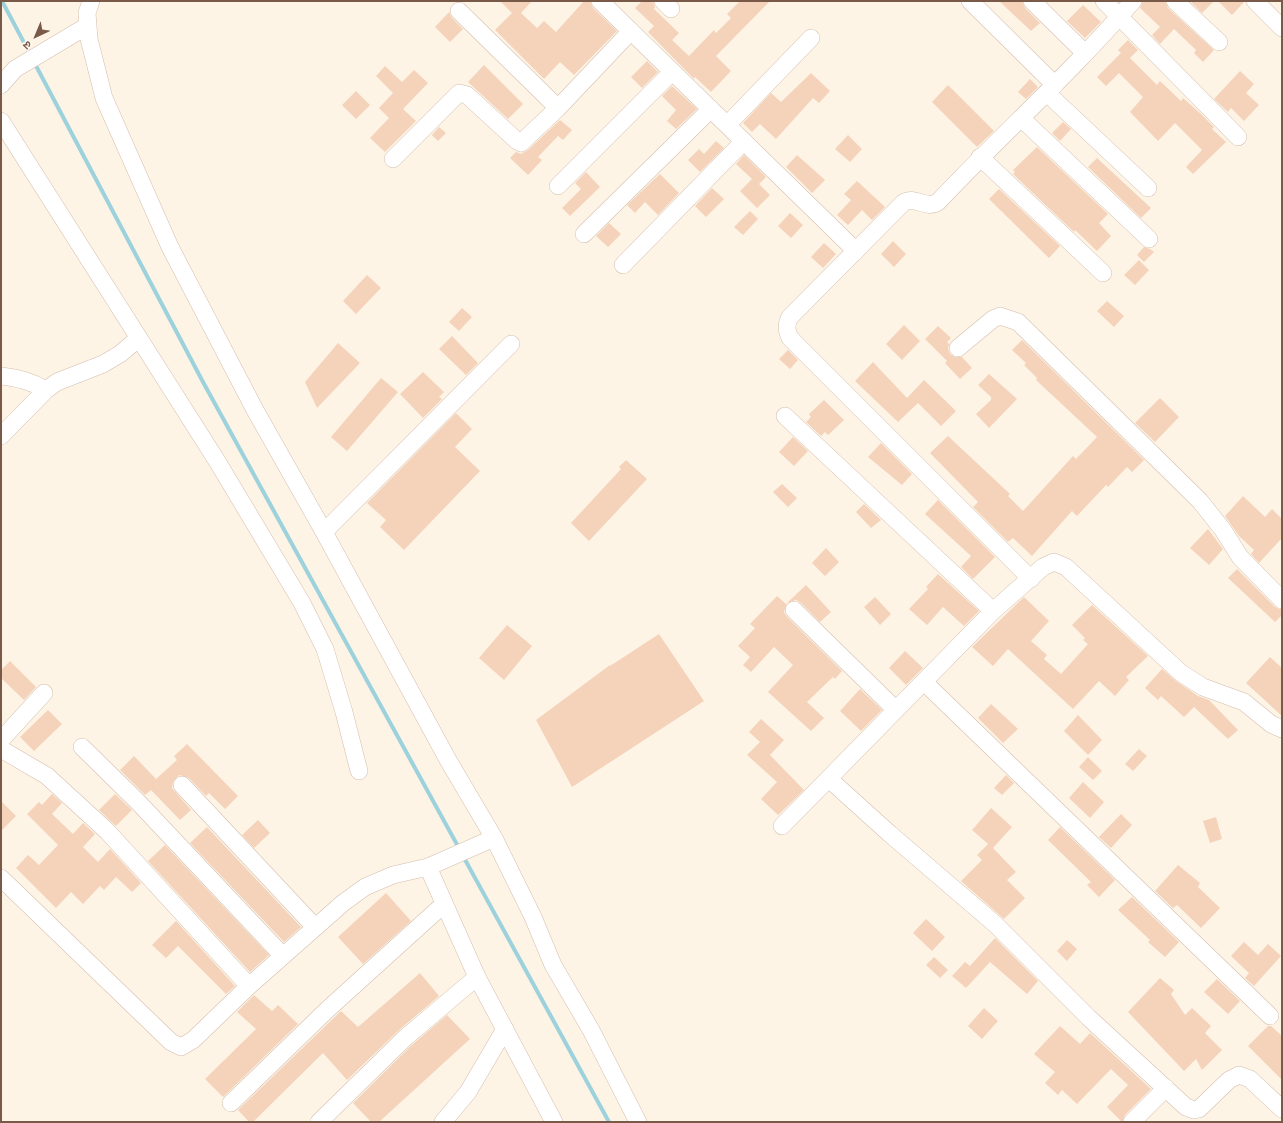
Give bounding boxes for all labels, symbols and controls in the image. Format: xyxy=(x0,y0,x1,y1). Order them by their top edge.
north arrow xyxy=(16,16,56,56)
text: उ xyxy=(20,38,34,52)

